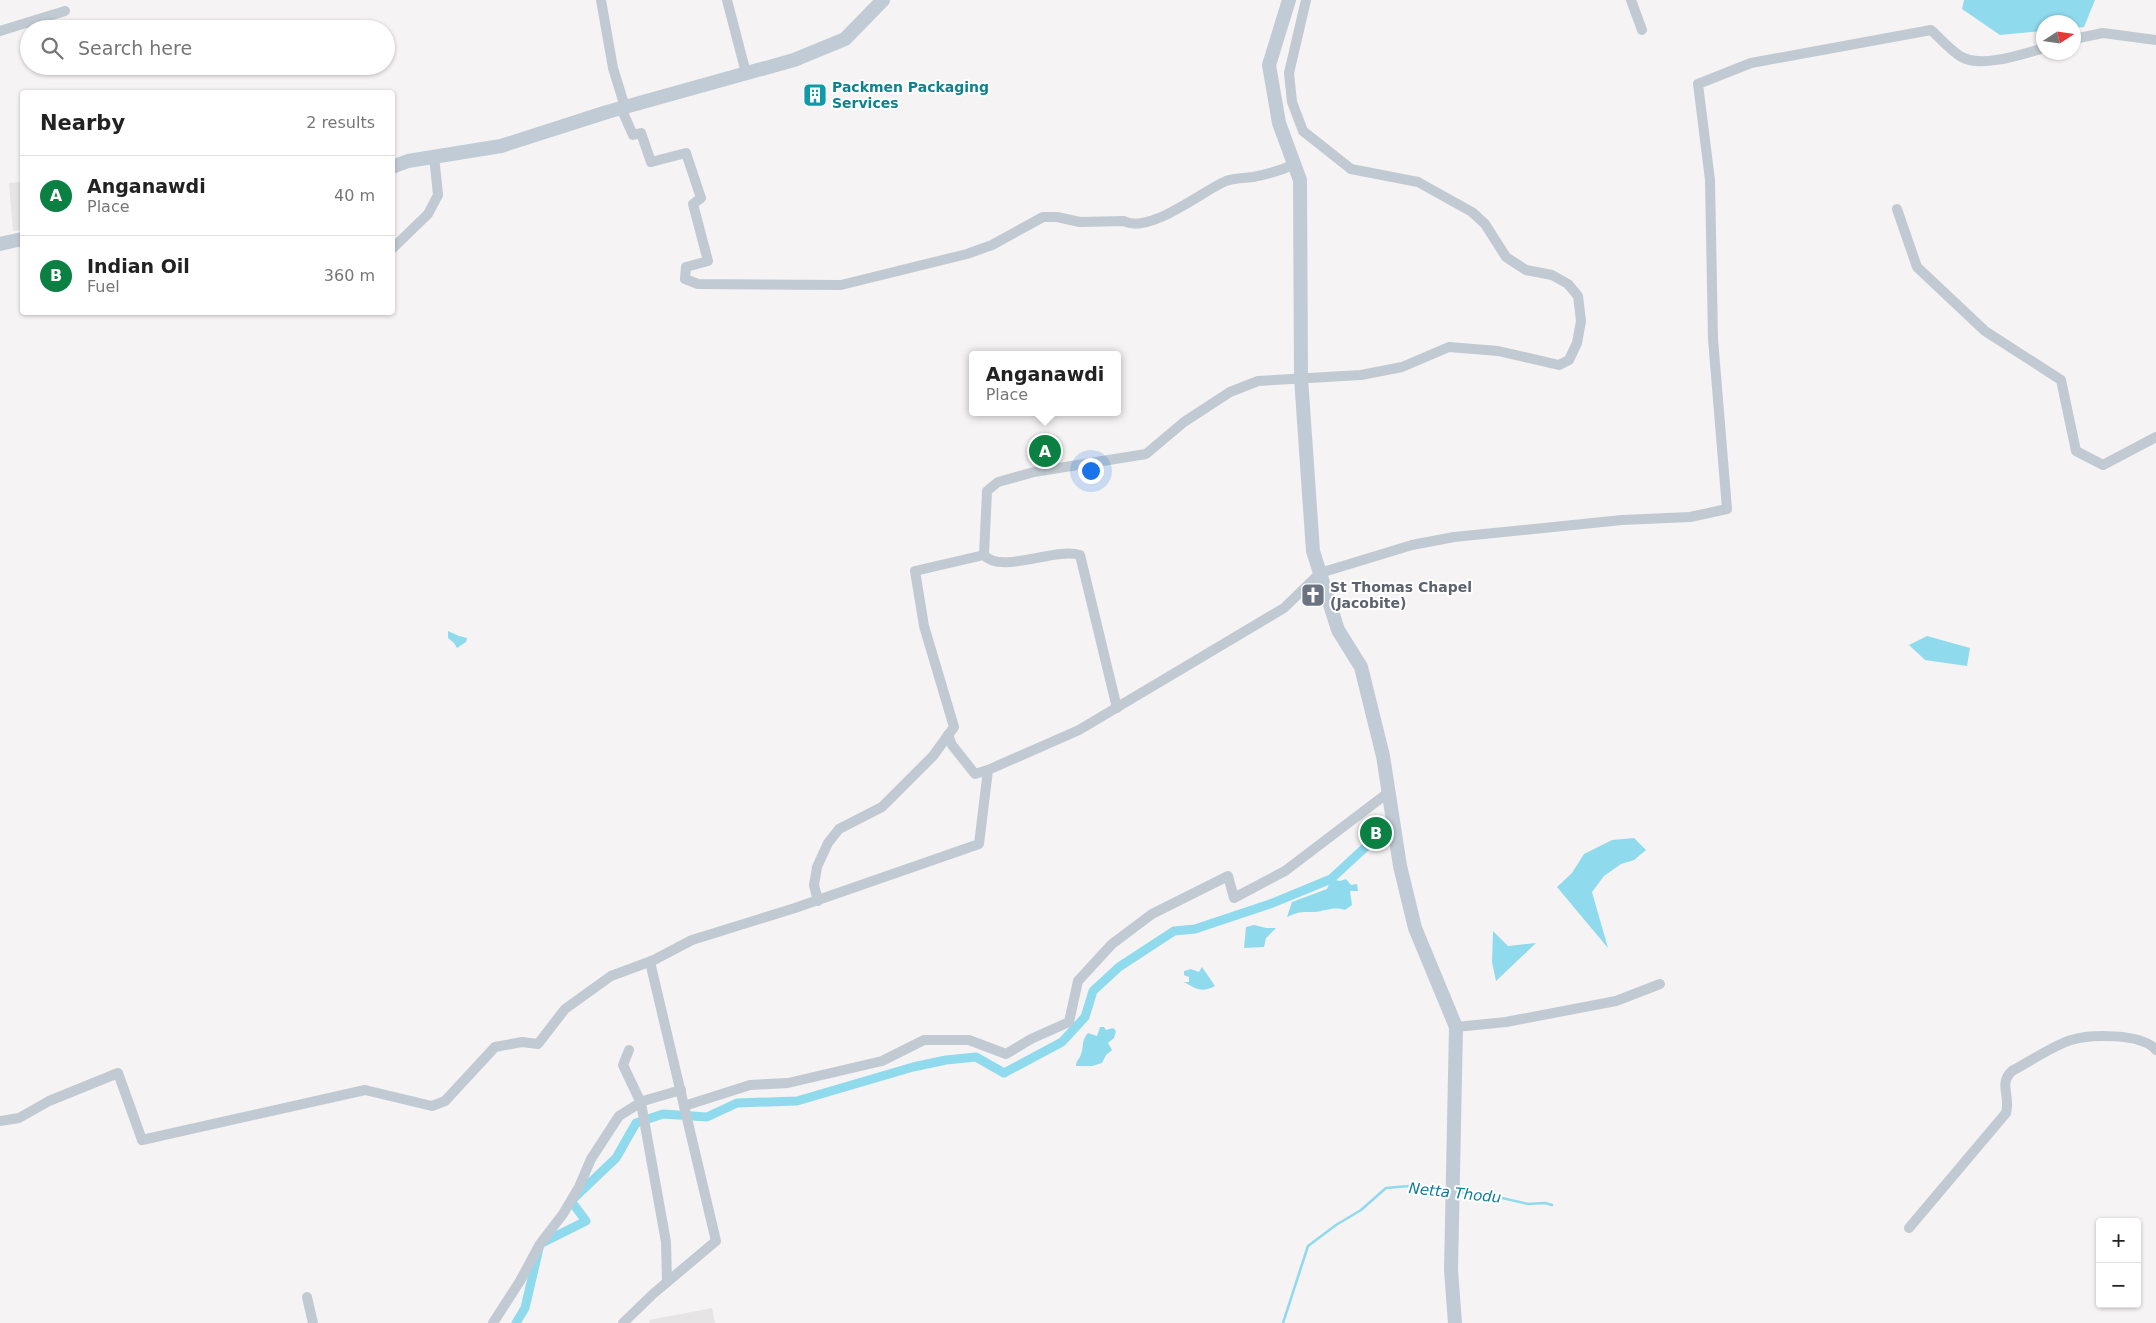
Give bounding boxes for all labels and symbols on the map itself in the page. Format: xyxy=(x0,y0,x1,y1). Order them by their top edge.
north arrow xyxy=(2036,15,2081,60)
place label: Packmen Packaging Services xyxy=(832,79,989,111)
building icon: Packmen Packaging Services xyxy=(802,82,828,108)
pin: A xyxy=(1029,432,1061,470)
your location xyxy=(1078,458,1104,484)
place label: St Thomas Chapel (Jacobite) xyxy=(1330,579,1472,611)
church icon: St Thomas Chapel (Jacobite) xyxy=(1300,582,1326,608)
pin: B xyxy=(1360,814,1392,852)
water label: Netta Thodu xyxy=(1408,1179,1502,1207)

